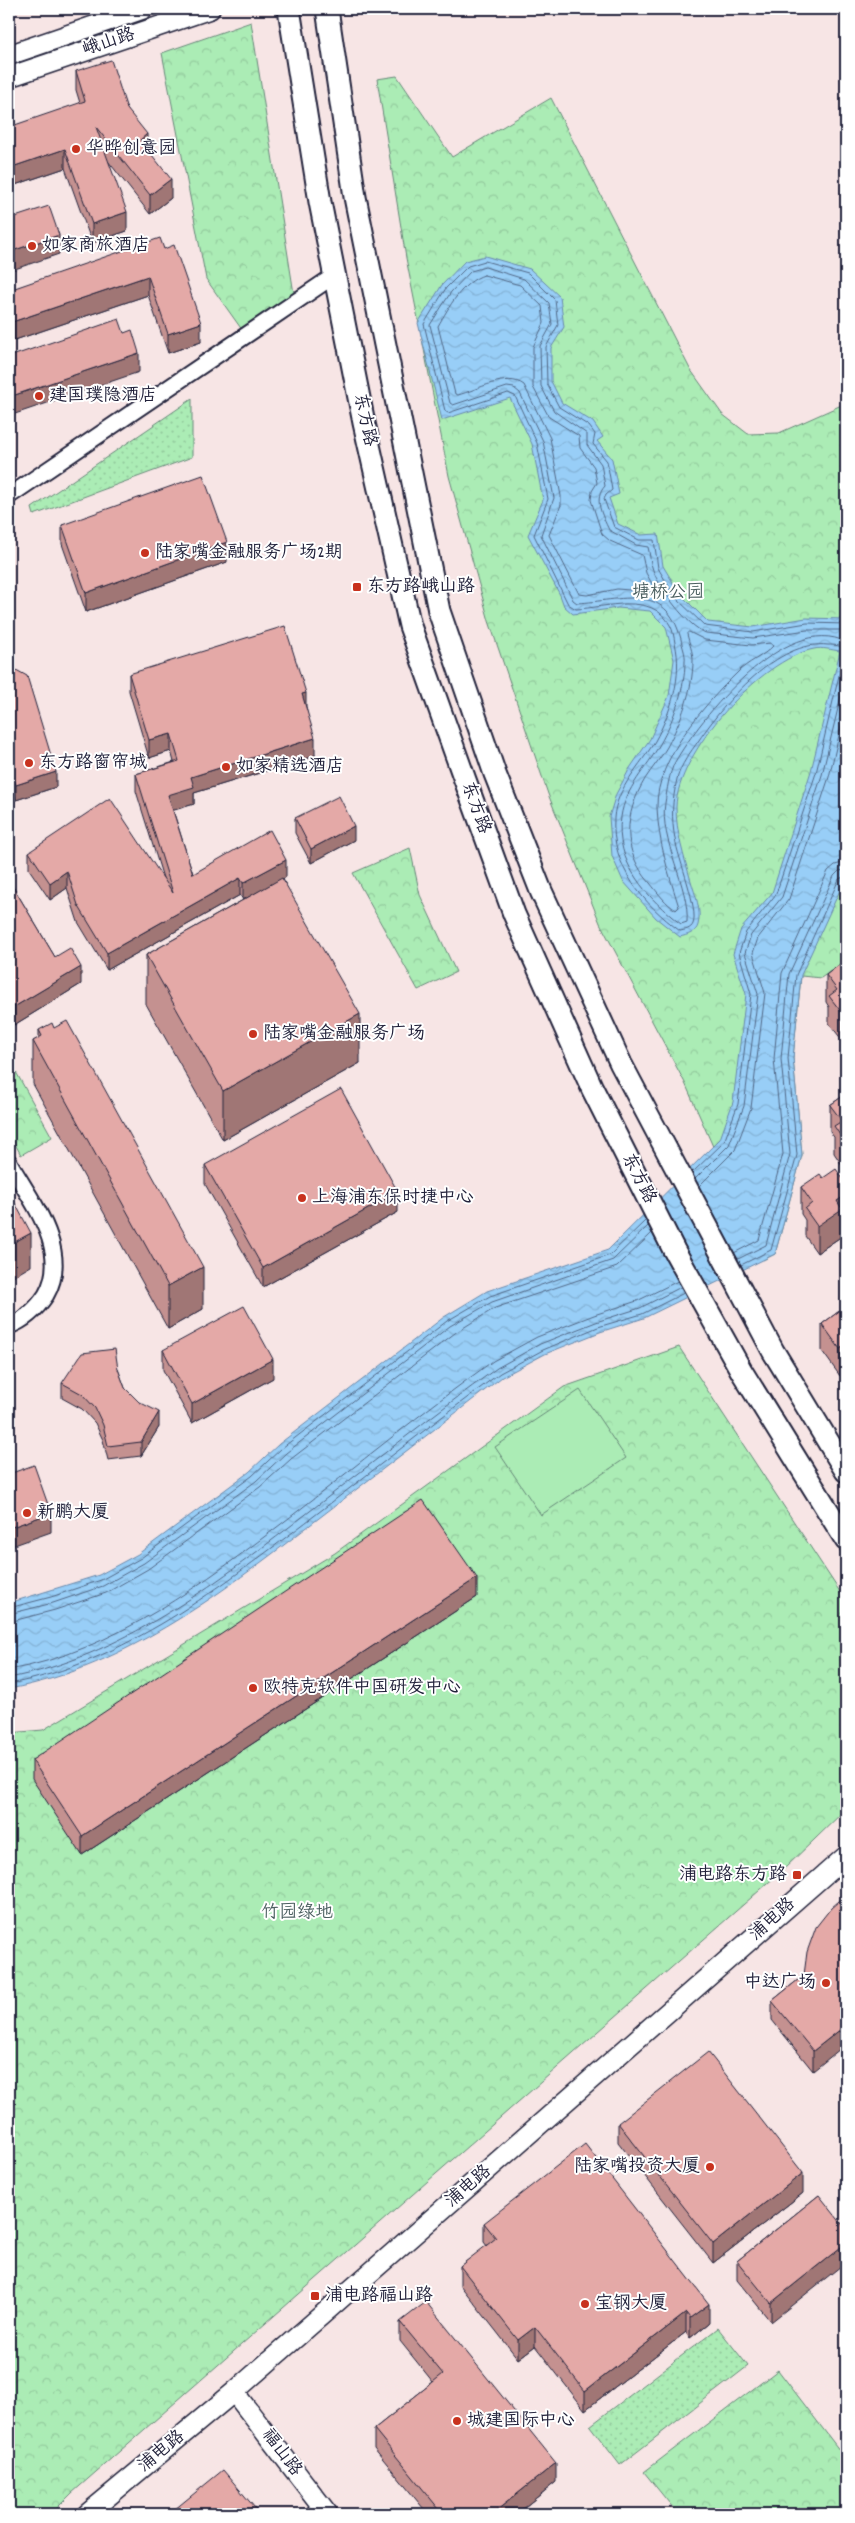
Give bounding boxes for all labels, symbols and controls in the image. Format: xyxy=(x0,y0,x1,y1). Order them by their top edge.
street label: 峨山路 xyxy=(79,22,139,64)
place label: 华晔创意园 xyxy=(86,137,176,162)
marker: 华晔创意园 xyxy=(70,143,82,155)
place label: 如家商旅酒店 xyxy=(42,234,150,259)
marker: 如家商旅酒店 xyxy=(26,240,38,252)
place label: 建国璞隐酒店 xyxy=(49,384,157,409)
marker: 建国璞隐酒店 xyxy=(33,390,45,402)
street label: 东方路 xyxy=(346,391,382,449)
place label: 陆家嘴金融服务广场2期 xyxy=(155,541,343,566)
marker: 陆家嘴金融服务广场2期 xyxy=(139,547,151,559)
place label: 东方路峨山路 xyxy=(367,575,475,600)
marker: 东方路峨山路 xyxy=(351,581,363,593)
park label: 塘桥公园 xyxy=(632,581,704,606)
place label: 东方路窗帘城 xyxy=(39,751,147,776)
place label: 如家精选酒店 xyxy=(236,755,344,780)
marker: 东方路窗帘城 xyxy=(23,757,35,769)
marker: 如家精选酒店 xyxy=(220,761,232,773)
street label: 东方路 xyxy=(454,778,496,838)
place label: 陆家嘴金融服务广场 xyxy=(263,1022,425,1047)
marker: 陆家嘴金融服务广场 xyxy=(247,1028,259,1040)
street label: 东方路 xyxy=(615,1149,661,1209)
place label: 上海浦东保时捷中心 xyxy=(312,1186,474,1211)
marker: 上海浦东保时捷中心 xyxy=(296,1192,308,1204)
place label: 新鹏大厦 xyxy=(37,1501,109,1526)
marker: 新鹏大厦 xyxy=(21,1507,33,1519)
place label: 欧特克软件中国研发中心 xyxy=(263,1676,461,1701)
marker: 欧特克软件中国研发中心 xyxy=(247,1682,259,1694)
place label: 浦电路东方路 xyxy=(679,1863,787,1888)
marker: 浦电路东方路 xyxy=(791,1869,803,1881)
street label: 浦电路 xyxy=(745,1893,801,1947)
park label: 竹园绿地 xyxy=(261,1901,333,1926)
place label: 中达广场 xyxy=(744,1971,816,1996)
marker: 中达广场 xyxy=(820,1977,832,1989)
place label: 陆家嘴投资大厦 xyxy=(574,2155,700,2180)
street label: 浦电路 xyxy=(440,2160,498,2214)
marker: 陆家嘴投资大厦 xyxy=(704,2161,716,2173)
place label: 浦电路福山路 xyxy=(325,2284,433,2309)
marker: 浦电路福山路 xyxy=(309,2290,321,2302)
place label: 宝钢大厦 xyxy=(595,2292,667,2317)
marker: 宝钢大厦 xyxy=(579,2298,591,2310)
place label: 城建国际中心 xyxy=(467,2409,575,2434)
marker: 城建国际中心 xyxy=(451,2415,463,2427)
street label: 福山路 xyxy=(255,2424,307,2482)
street label: 浦电路 xyxy=(133,2425,191,2479)

